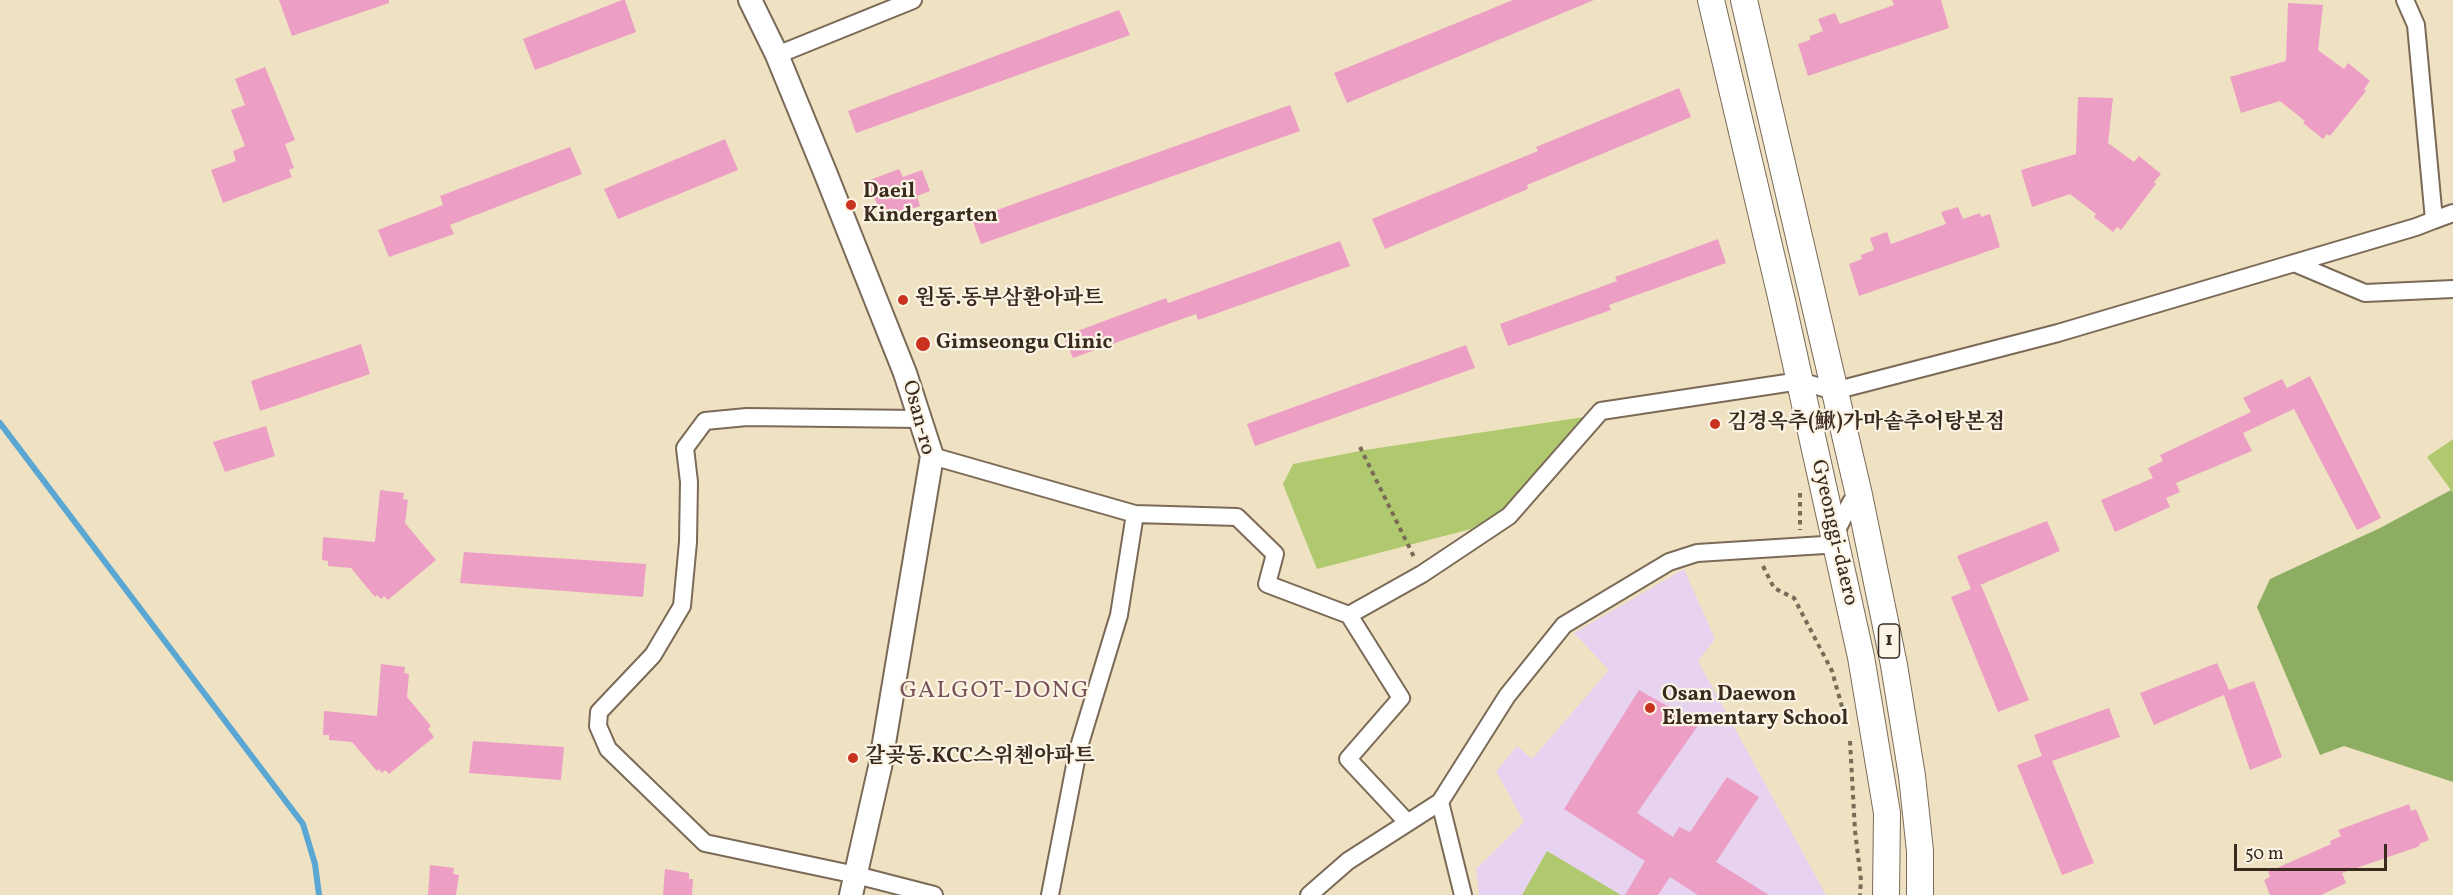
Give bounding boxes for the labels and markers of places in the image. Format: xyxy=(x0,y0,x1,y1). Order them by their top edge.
place label: Daeil Kindergarten xyxy=(863,180,998,230)
marker: Daeil Kindergarten xyxy=(844,198,858,212)
place label: 원동.동부삼환아파트 xyxy=(915,287,1104,313)
marker: 원동.동부삼환아파트 xyxy=(896,293,910,307)
place label: Gimseongu Clinic xyxy=(936,331,1112,357)
marker: Gimseongu Clinic xyxy=(914,335,932,353)
place label: 김경옥추(鰍)가마솥추어탕본점 xyxy=(1727,411,2005,437)
marker: 김경옥추(鰍)가마솥추어탕본점 xyxy=(1708,417,1722,431)
place label: Osan Daewon Elementary School xyxy=(1662,683,1848,733)
marker: Osan Daewon Elementary School xyxy=(1643,701,1657,715)
place label: 갈곶동.KCC스위첸아파트 xyxy=(865,745,1095,771)
marker: 갈곶동.KCC스위첸아파트 xyxy=(846,751,860,765)

